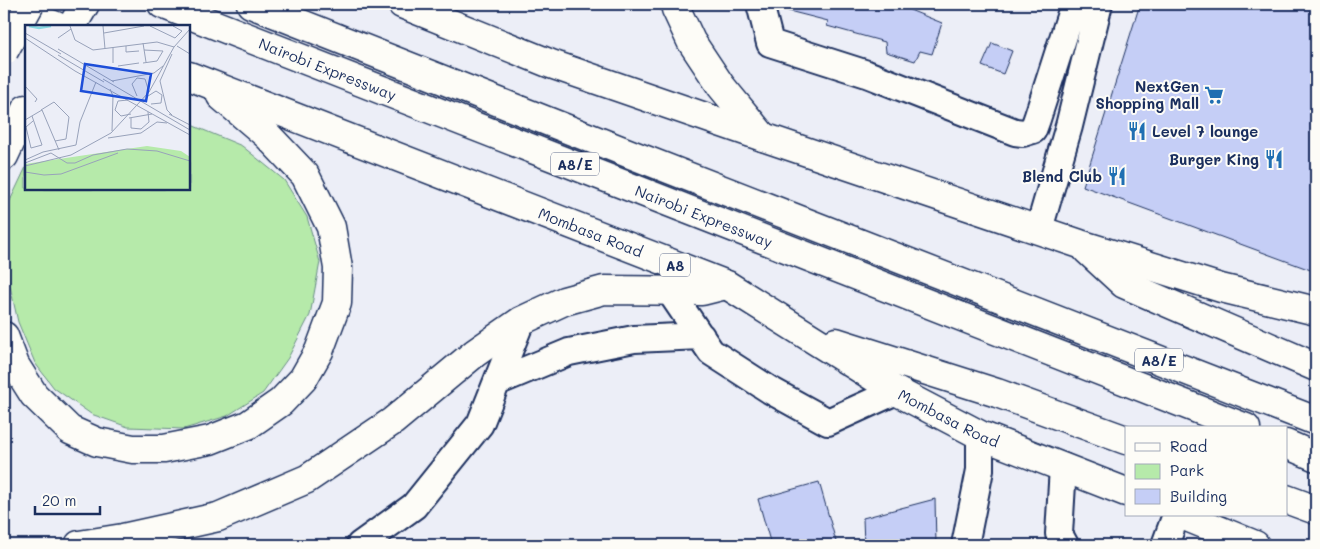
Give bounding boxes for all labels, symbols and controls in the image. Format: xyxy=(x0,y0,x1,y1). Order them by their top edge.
inset map xyxy=(25,25,190,190)
street label: Nairobi Expressway xyxy=(256,33,400,105)
place label: NextGen Shopping Mall xyxy=(1095,76,1199,113)
supermarket icon: NextGen Shopping Mall xyxy=(1203,84,1225,106)
restaurant icon: Level 7 lounge xyxy=(1126,120,1148,142)
place label: Level 7 lounge xyxy=(1152,121,1258,141)
restaurant icon: Burger King xyxy=(1263,148,1285,170)
place label: Burger King xyxy=(1169,149,1259,169)
road number: A8/E xyxy=(551,152,599,175)
restaurant icon: Blend Club xyxy=(1106,165,1128,187)
place label: Blend Club xyxy=(1022,166,1102,186)
street label: Nairobi Expressway xyxy=(632,180,776,252)
street label: Mombasa Road xyxy=(536,203,646,261)
road number: A8 xyxy=(660,254,690,276)
road number: A8/E xyxy=(1135,348,1183,372)
street label: Mombasa Road xyxy=(895,384,1002,452)
legend xyxy=(1125,426,1288,516)
text: Road xyxy=(1170,436,1207,456)
text: Park xyxy=(1170,460,1204,480)
scale bar xyxy=(35,484,100,516)
text: Building xyxy=(1170,486,1227,506)
text: 20 m xyxy=(42,490,76,510)

